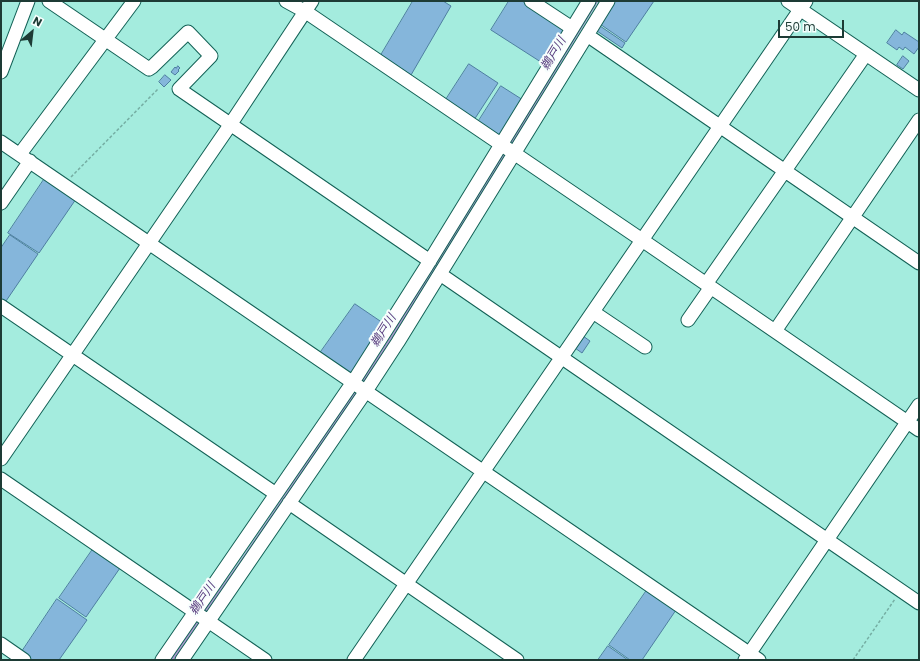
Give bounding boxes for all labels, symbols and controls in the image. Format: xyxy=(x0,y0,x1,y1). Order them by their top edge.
north arrow xyxy=(12,12,52,52)
text: N xyxy=(30,12,45,30)
scale bar xyxy=(780,12,846,38)
text: 50 m xyxy=(785,18,816,35)
water label: 鵜戸川 xyxy=(539,35,569,73)
water label: 鵜戸川 xyxy=(368,312,400,350)
water label: 鵜戸川 xyxy=(187,580,219,618)

